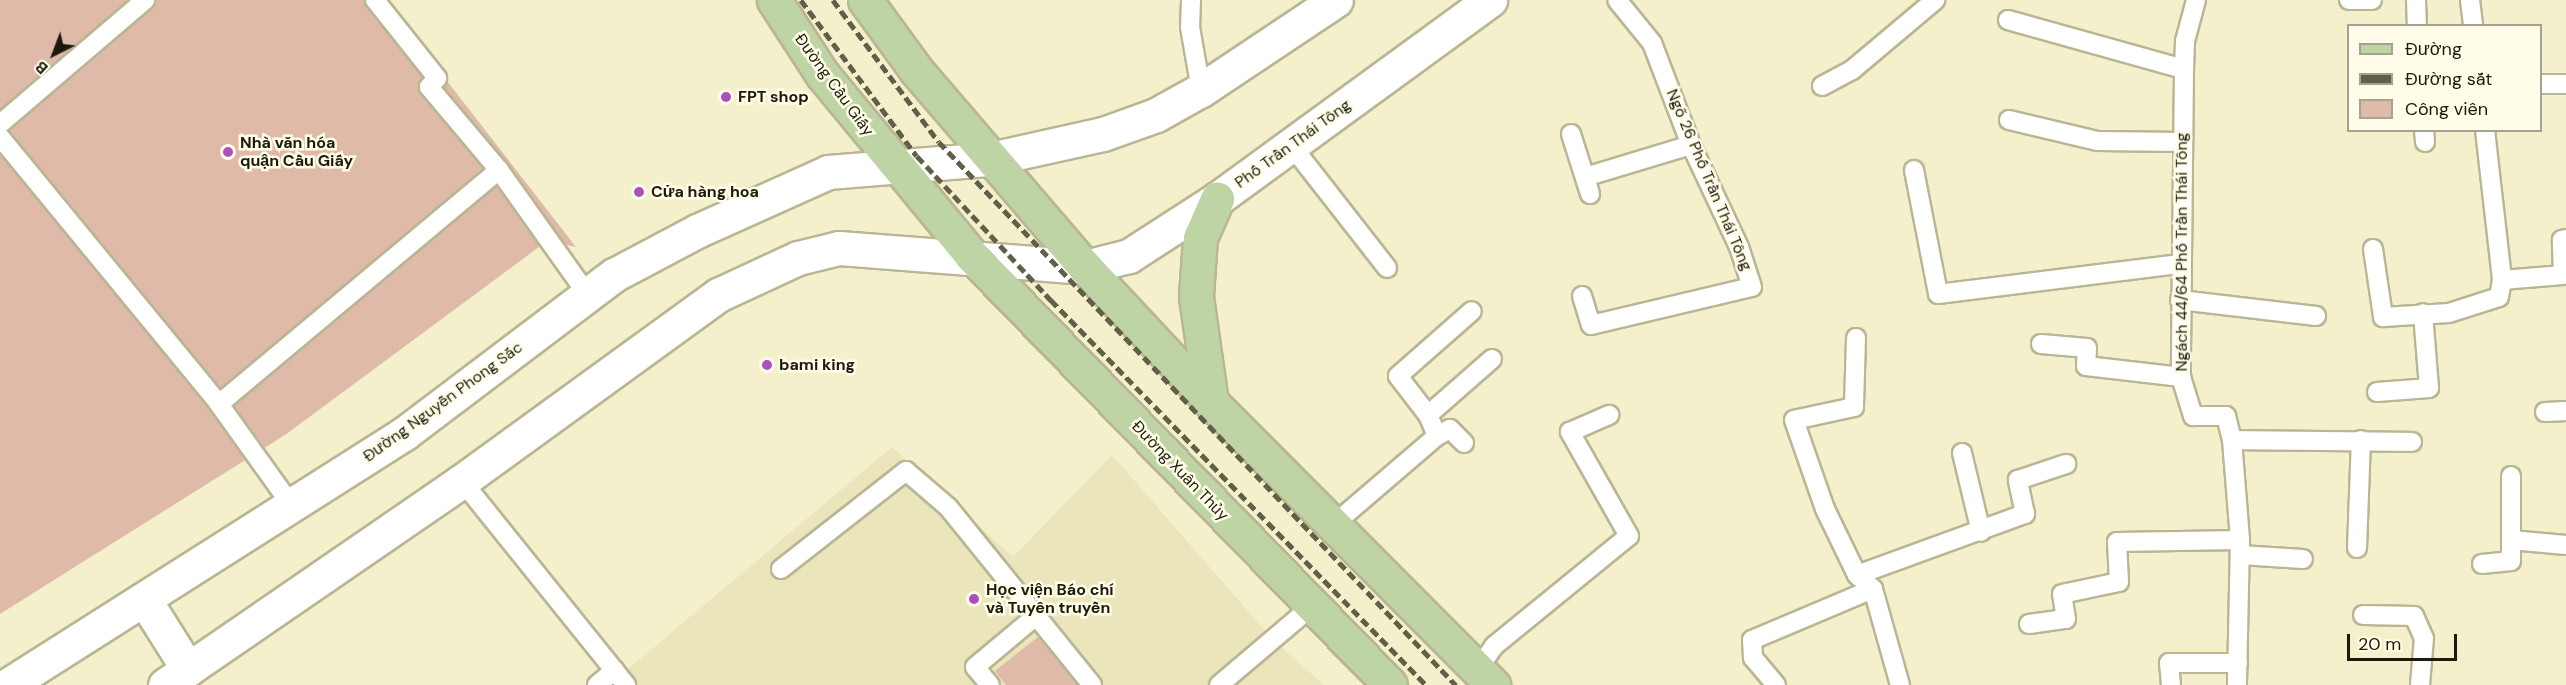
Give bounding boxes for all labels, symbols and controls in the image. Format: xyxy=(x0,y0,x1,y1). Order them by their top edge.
north arrow xyxy=(24,24,84,84)
legend xyxy=(2347,24,2542,132)
street label: Đường Cầu Giấy xyxy=(790,30,878,140)
text: Đường xyxy=(2405,37,2462,61)
text: B xyxy=(31,57,52,79)
text: Đường sắt xyxy=(2405,67,2492,91)
street label: Ngõ 26 Phố Trần Thái Tông xyxy=(1662,86,1756,274)
place label: FPT shop xyxy=(738,87,809,107)
marker: FPT shop xyxy=(719,90,733,104)
street label: Phố Trần Thái Tông xyxy=(1231,96,1355,192)
text: Công viên xyxy=(2405,97,2488,121)
street label: Ngách 44/64 Phố Trần Thái Tông xyxy=(2172,132,2192,372)
place label: Nhà văn hóa quận Cầu Giấy xyxy=(240,133,353,171)
marker: Nhà văn hóa quận Cầu Giấy xyxy=(221,145,235,159)
place label: Cửa hàng hoa xyxy=(651,182,759,202)
marker: Cửa hàng hoa xyxy=(632,185,646,199)
street label: Đường Nguyễn Phong Sắc xyxy=(360,338,526,466)
place label: bami king xyxy=(779,355,855,375)
marker: bami king xyxy=(760,358,774,372)
street label: Đường Xuân Thủy xyxy=(1127,417,1233,525)
place label: Học viện Báo chí và Tuyên truyền xyxy=(986,580,1114,618)
marker: Học viện Báo chí và Tuyên truyền xyxy=(967,592,981,606)
scale bar xyxy=(2350,622,2460,660)
text: 20 m xyxy=(2358,632,2401,656)

